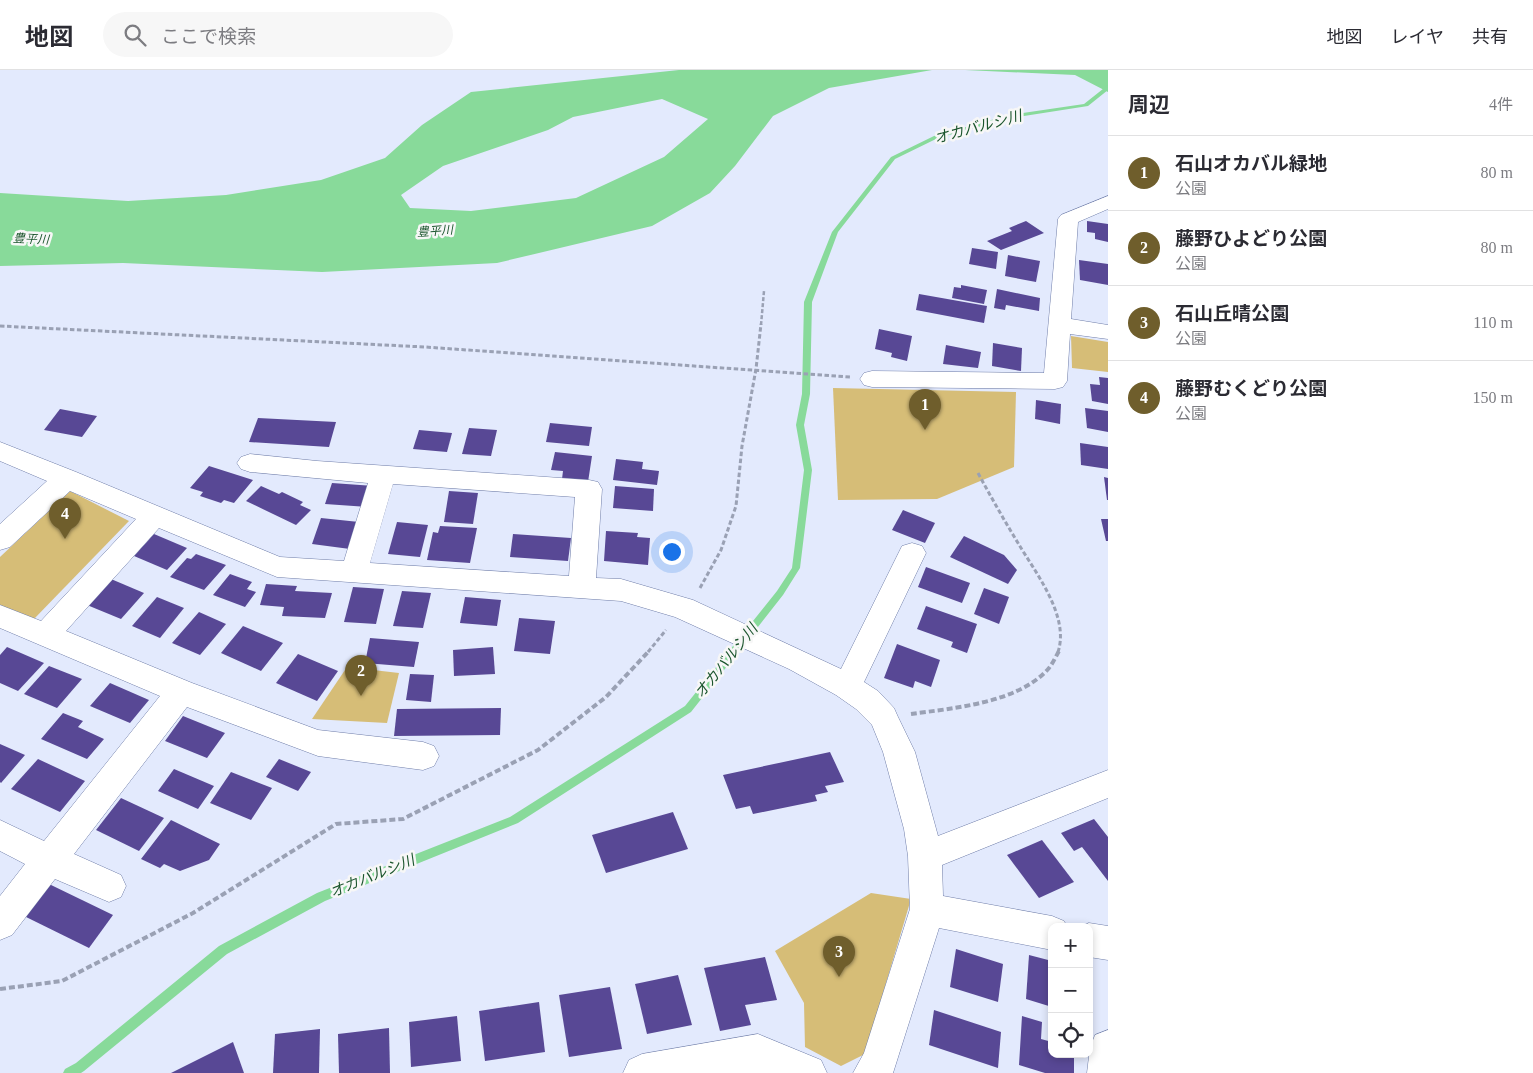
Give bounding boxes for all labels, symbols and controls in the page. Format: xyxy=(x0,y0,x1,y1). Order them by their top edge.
search box xyxy=(103,12,453,57)
icon: search xyxy=(121,21,149,49)
text: 地図 xyxy=(25,24,73,50)
text: ここで検索 xyxy=(161,26,256,47)
text: 地図 xyxy=(1327,27,1363,47)
text: レイヤ xyxy=(1391,27,1444,47)
text: 共有 xyxy=(1472,27,1508,47)
text: 周辺 xyxy=(1128,93,1170,117)
text: 4件 xyxy=(1489,96,1513,113)
water label: オカバルシ川 xyxy=(932,107,1025,146)
text: 石山オカバル緑地 xyxy=(1175,153,1327,174)
text: 1 xyxy=(1140,164,1148,181)
text: 80 m xyxy=(1481,164,1513,181)
text: 公園 xyxy=(1175,180,1207,197)
water label: 豊平川 xyxy=(417,223,455,239)
text: 藤野ひよどり公園 xyxy=(1175,228,1327,249)
water label: 豊平川 xyxy=(13,231,51,247)
text: 2 xyxy=(1140,239,1148,256)
text: 80 m xyxy=(1481,239,1513,256)
text: 公園 xyxy=(1175,255,1207,272)
text: 石山丘晴公園 xyxy=(1175,303,1289,324)
text: 3 xyxy=(1140,314,1148,331)
text: 110 m xyxy=(1473,314,1513,331)
text: 公園 xyxy=(1175,330,1207,347)
text: 藤野むくどり公園 xyxy=(1175,378,1327,399)
pin: 1 xyxy=(909,389,941,430)
text: 4 xyxy=(1140,389,1148,406)
text: 150 m xyxy=(1473,389,1513,406)
text: 公園 xyxy=(1175,405,1207,422)
pin: 4 xyxy=(49,498,81,539)
your location xyxy=(659,539,685,565)
water label: オカバルシ川 xyxy=(691,619,762,701)
pin: 2 xyxy=(345,655,377,696)
water label: オカバルシ川 xyxy=(327,851,419,900)
map controls xyxy=(1048,923,1093,1058)
button: + xyxy=(1048,923,1093,968)
pin: 3 xyxy=(823,936,855,977)
button: − xyxy=(1048,968,1093,1013)
button: locate xyxy=(1048,1013,1093,1058)

